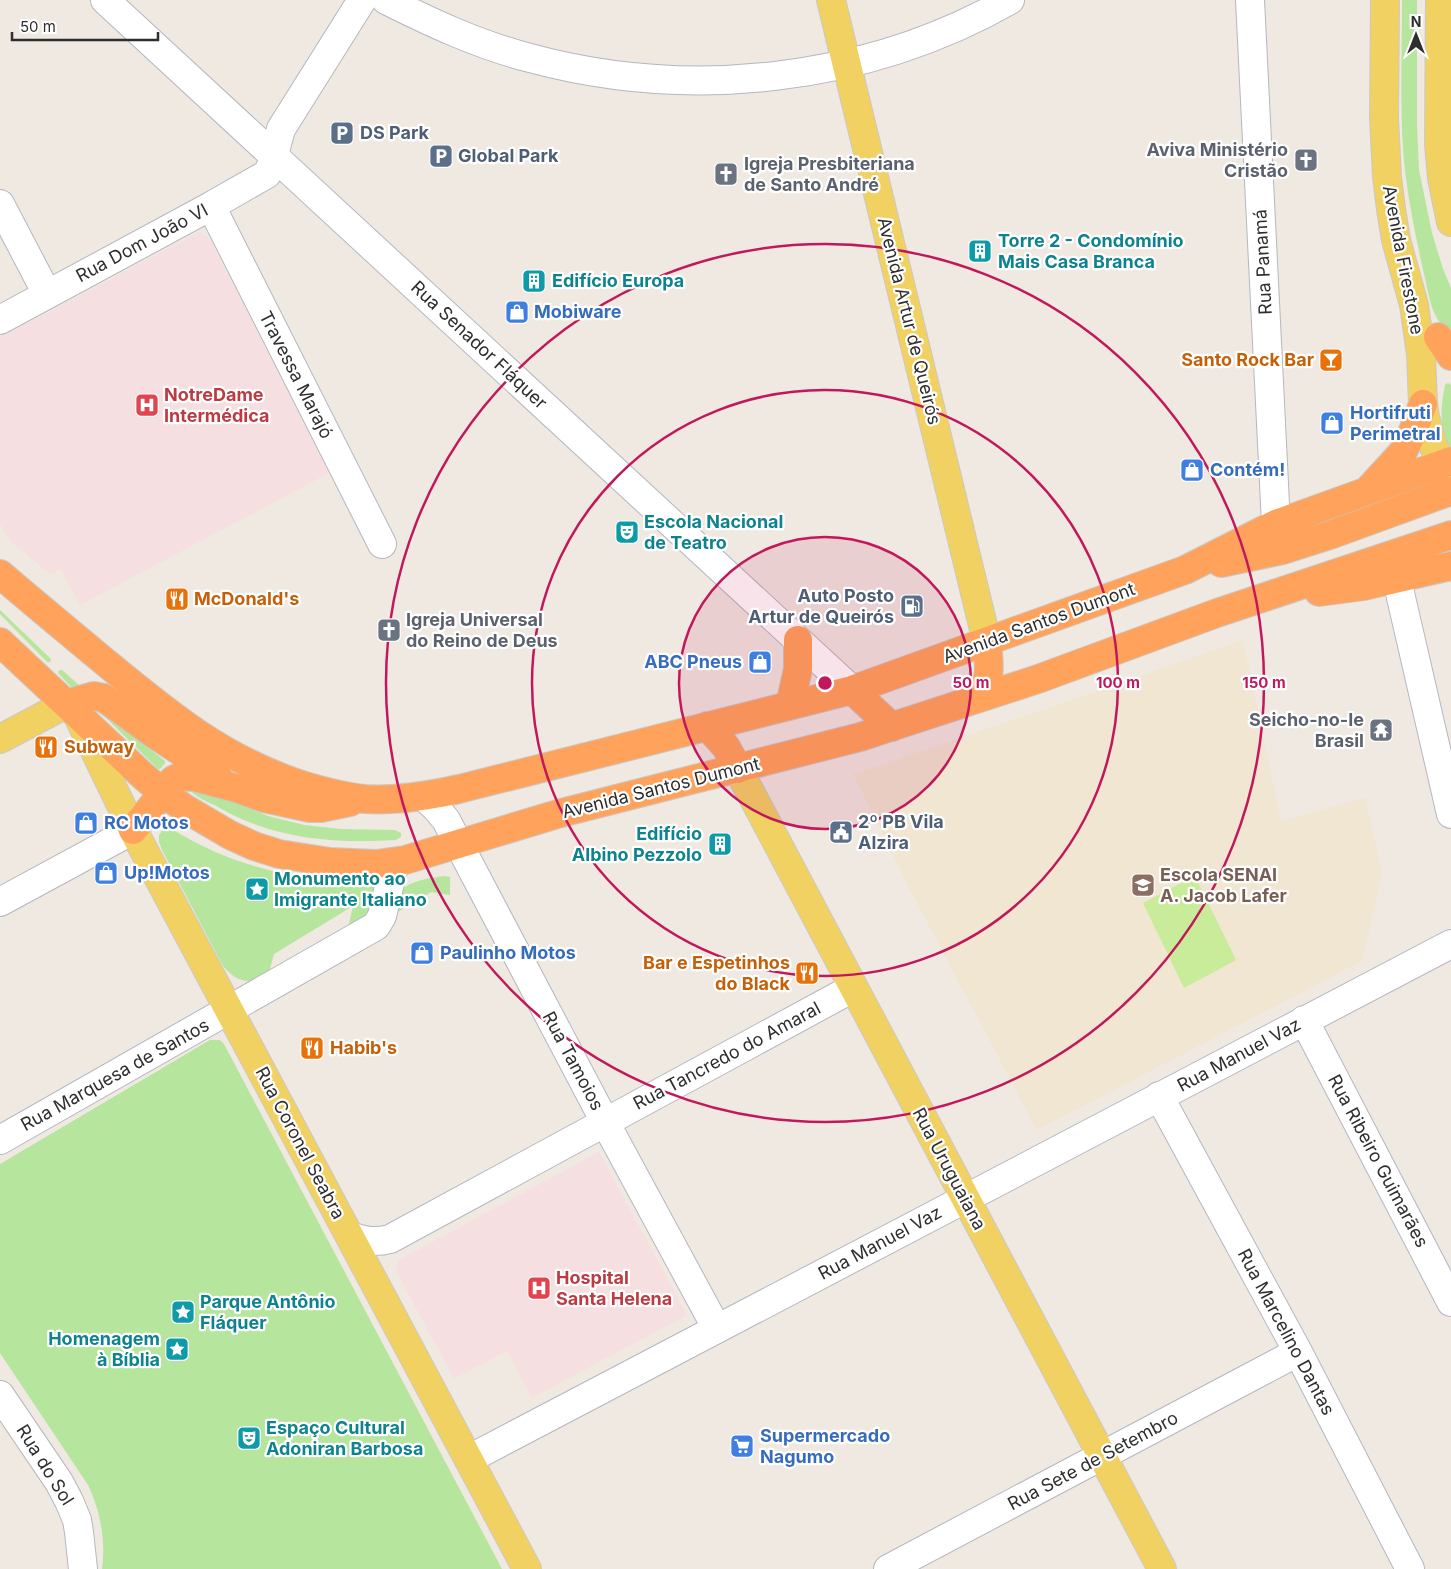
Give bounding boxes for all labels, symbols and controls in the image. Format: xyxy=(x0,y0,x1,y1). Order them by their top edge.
scale bar xyxy=(12,10,159,42)
north arrow xyxy=(1391,10,1441,60)
text: N xyxy=(1411,13,1421,30)
text: 50 m xyxy=(20,17,56,36)
parking icon: DS Park xyxy=(329,120,355,146)
place label: DS Park xyxy=(360,122,430,143)
place label: Aviva Ministério Cristão xyxy=(1146,139,1288,181)
parking icon: Global Park xyxy=(428,143,454,169)
place label: Global Park xyxy=(458,145,559,166)
church icon: Aviva Ministério Cristão xyxy=(1293,147,1319,173)
place label: Igreja Presbiteriana de Santo André xyxy=(744,153,915,195)
church icon: Igreja Presbiteriana de Santo André xyxy=(713,161,739,187)
street label: Avenida Firestone xyxy=(1379,183,1428,336)
street label: Rua Dom João VI xyxy=(72,199,211,286)
street label: Rua Panamá xyxy=(1249,209,1276,315)
street label: Avenida Artur de Queirós xyxy=(874,215,945,427)
place label: Torre 2 - Condomínio Mais Casa Branca xyxy=(998,230,1184,272)
building icon: Torre 2 - Condomínio Mais Casa Branca xyxy=(967,238,993,264)
building icon: Edifício Europa xyxy=(521,268,547,294)
place label: Edifício Europa xyxy=(552,270,684,291)
street label: Rua Senador Fláquer xyxy=(407,276,552,413)
shop icon: Mobiware xyxy=(504,299,530,325)
place label: Mobiware xyxy=(534,301,622,322)
street label: Travessa Marajó xyxy=(255,308,338,442)
bar icon: Santo Rock Bar xyxy=(1318,347,1344,373)
place label: Santo Rock Bar xyxy=(1181,349,1314,370)
place label: NotreDame Intermédica xyxy=(164,384,269,426)
hospital icon: NotreDame Intermédica xyxy=(134,392,160,418)
place label: Hortifruti Perimetral xyxy=(1350,402,1441,444)
shop icon: Hortifruti Perimetral xyxy=(1319,410,1345,436)
shop icon: Contém! xyxy=(1179,457,1205,483)
place label: Contém! xyxy=(1210,459,1285,480)
place label: Escola Nacional de Teatro xyxy=(644,511,783,553)
theatre icon: Escola Nacional de Teatro xyxy=(614,519,640,545)
street label: Avenida Santos Dumont xyxy=(940,578,1138,667)
place label: Auto Posto Artur de Queirós xyxy=(748,585,894,627)
restaurant icon: McDonald's xyxy=(164,586,190,612)
place label: McDonald's xyxy=(194,588,299,609)
fuel station icon: Auto Posto Artur de Queirós xyxy=(899,593,925,619)
place label: Igreja Universal do Reino de Deus xyxy=(406,609,558,651)
church icon: Igreja Universal do Reino de Deus xyxy=(376,617,402,643)
shop icon: ABC Pneus xyxy=(747,649,773,675)
place label: ABC Pneus xyxy=(644,651,742,672)
text: 50 m xyxy=(953,673,989,692)
text: 100 m xyxy=(1096,673,1140,692)
text: 150 m xyxy=(1242,673,1286,692)
centre of rings xyxy=(816,674,834,692)
place label: Seicho-no-Ie Brasil xyxy=(1249,709,1364,751)
temple icon: Seicho-no-Ie Brasil xyxy=(1368,717,1394,743)
restaurant icon: Subway xyxy=(33,734,59,760)
place label: Subway xyxy=(64,736,134,757)
street label: Avenida Santos Dumont xyxy=(560,753,762,822)
shop icon: RC Motos xyxy=(73,810,99,836)
place label: 2º PB Vila Alzira xyxy=(858,811,944,853)
place label: RC Motos xyxy=(104,812,189,833)
public building icon: 2º PB Vila Alzira xyxy=(828,819,854,845)
place label: Edifício Albino Pezzolo xyxy=(572,823,702,865)
building icon: Edifício Albino Pezzolo xyxy=(707,831,733,857)
shop icon: Up!Motos xyxy=(93,860,119,886)
place label: Up!Motos xyxy=(124,862,210,883)
place label: Escola SENAI A. Jacob Lafer xyxy=(1160,864,1287,906)
place label: Monumento ao Imigrante Italiano xyxy=(274,868,427,910)
school or university icon: Escola SENAI A. Jacob Lafer xyxy=(1130,872,1156,898)
place icon: Monumento ao Imigrante Italiano xyxy=(244,876,270,902)
shop icon: Paulinho Motos xyxy=(409,940,435,966)
place label: Paulinho Motos xyxy=(440,942,576,963)
place label: Bar e Espetinhos do Black xyxy=(643,952,791,994)
restaurant icon: Bar e Espetinhos do Black xyxy=(794,960,820,986)
street label: Rua Tancredo do Amaral xyxy=(630,997,824,1114)
street label: Rua Tamoios xyxy=(539,1008,608,1114)
street label: Rua Manuel Vaz xyxy=(1174,1013,1304,1096)
street label: Rua Marquesa de Santos xyxy=(17,1014,213,1135)
restaurant icon: Habib's xyxy=(299,1035,325,1061)
place label: Habib's xyxy=(330,1037,397,1058)
street label: Rua Coronel Seabra xyxy=(251,1063,349,1222)
street label: Rua Ribeiro Guimarães xyxy=(1324,1071,1433,1251)
street label: Rua Uruguaiana xyxy=(908,1104,990,1233)
street label: Rua Manuel Vaz xyxy=(815,1201,945,1284)
street label: Rua Marcelino Dantas xyxy=(1234,1245,1339,1419)
place label: Hospital Santa Helena xyxy=(556,1267,672,1309)
hospital icon: Hospital Santa Helena xyxy=(526,1275,552,1301)
place label: Parque Antônio Fláquer xyxy=(200,1291,336,1333)
place icon: Parque Antônio Fláquer xyxy=(170,1299,196,1325)
place label: Homenagem à Bíblia xyxy=(48,1328,160,1370)
place icon: Homenagem à Bíblia xyxy=(164,1336,190,1362)
street label: Rua Sete de Setembro xyxy=(1004,1407,1181,1514)
place label: Espaço Cultural Adoniran Barbosa xyxy=(266,1417,423,1459)
street label: Rua do Sol xyxy=(12,1421,78,1509)
theatre icon: Espaço Cultural Adoniran Barbosa xyxy=(236,1425,262,1451)
place label: Supermercado Nagumo xyxy=(760,1425,890,1467)
supermarket icon: Supermercado Nagumo xyxy=(729,1433,755,1459)

